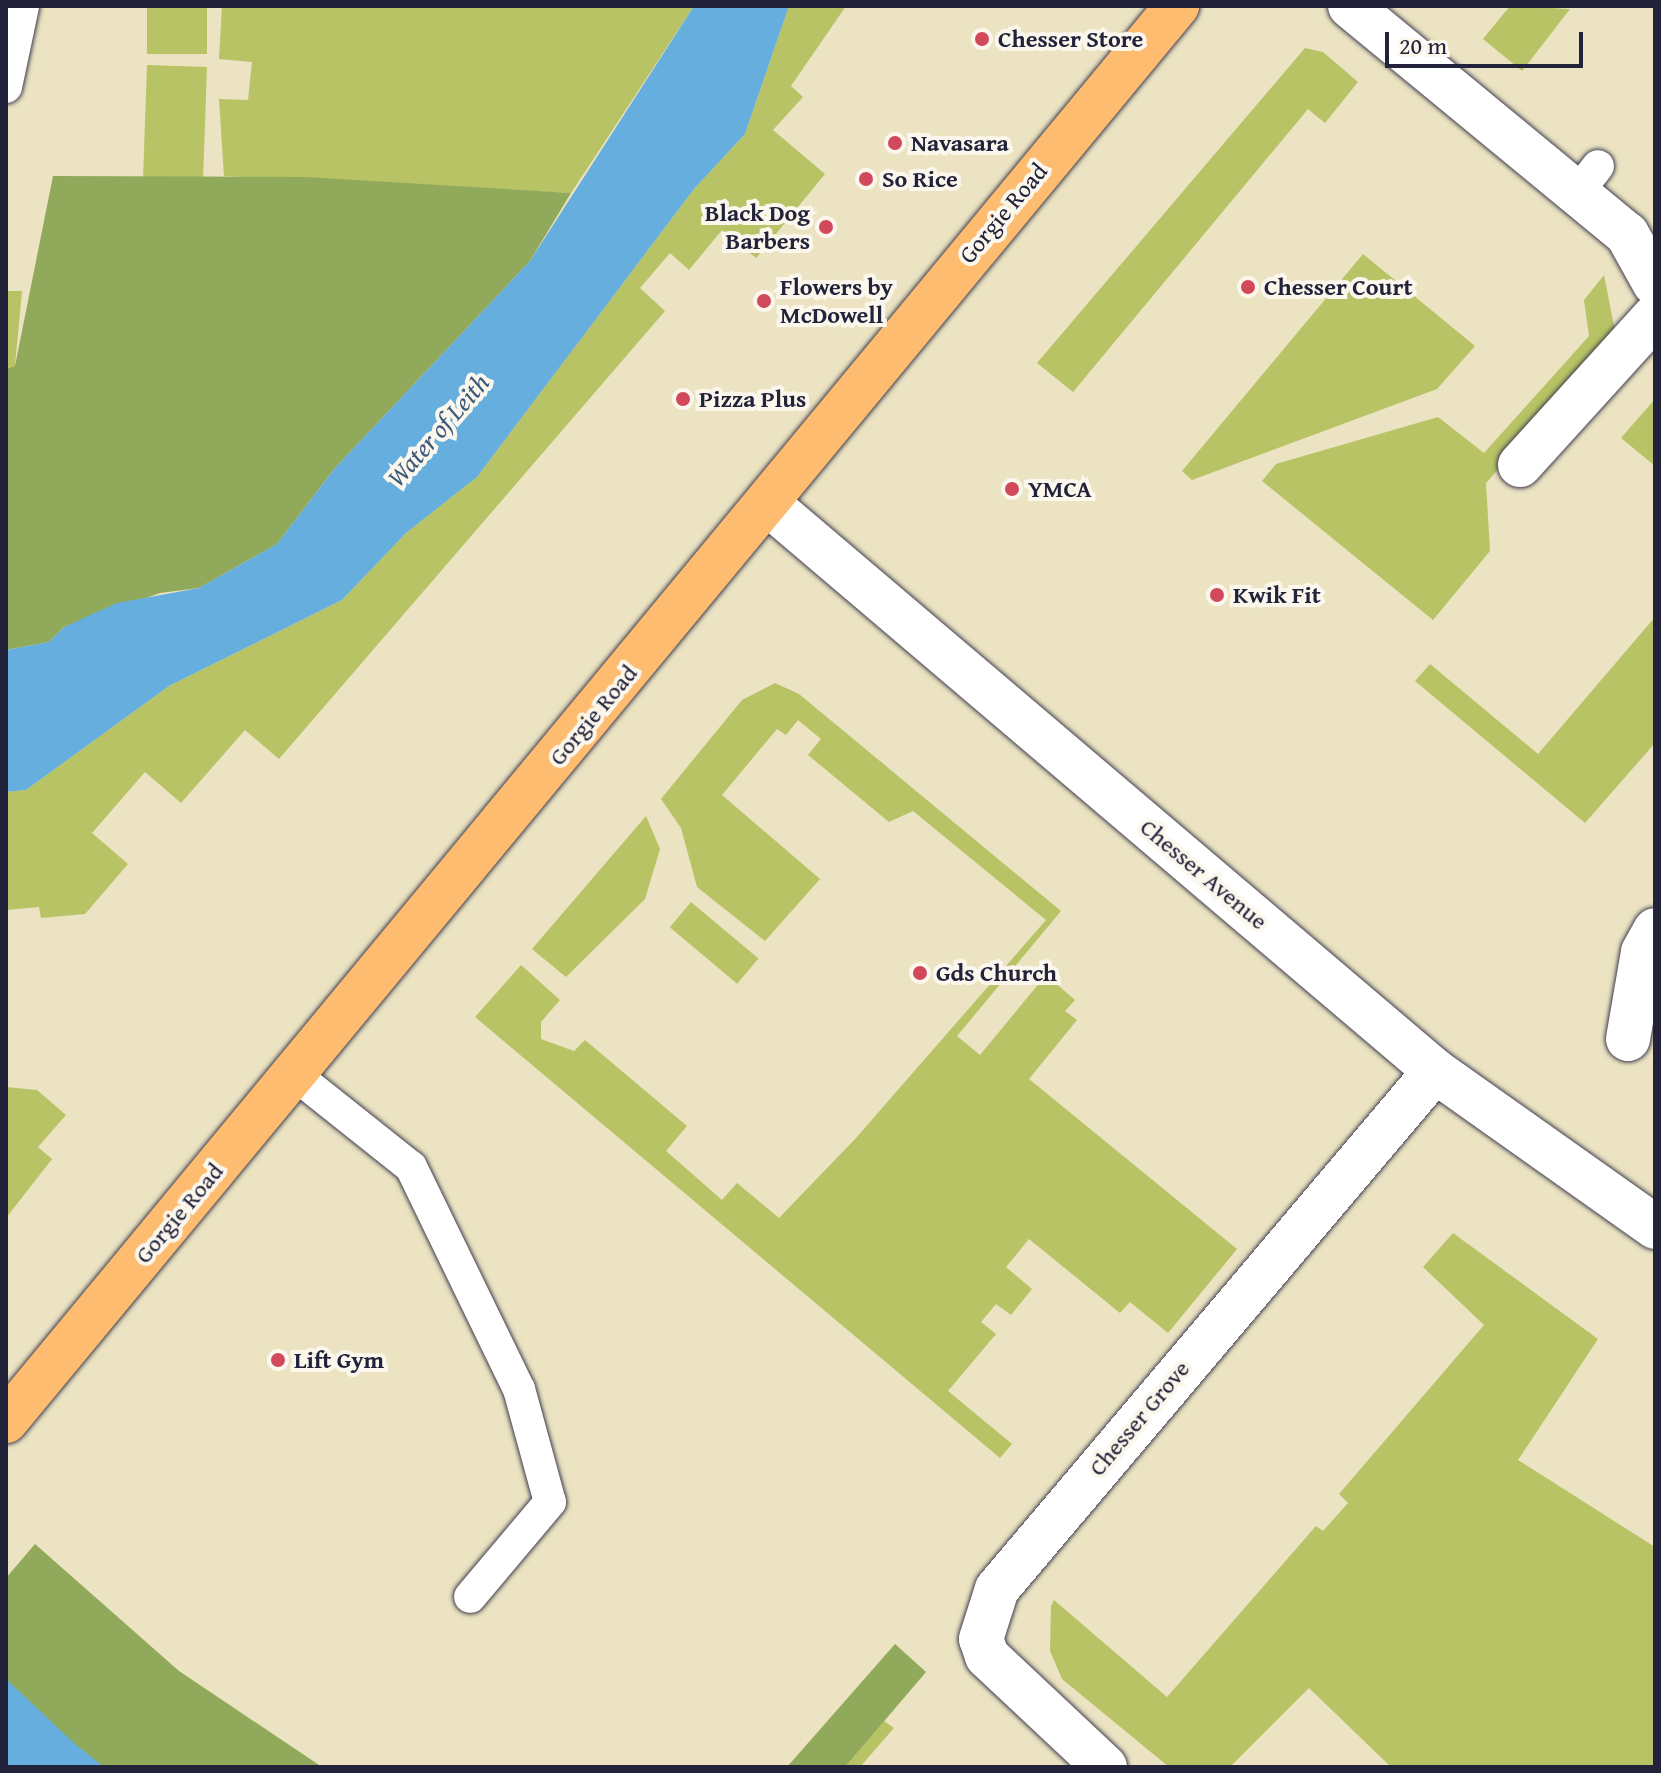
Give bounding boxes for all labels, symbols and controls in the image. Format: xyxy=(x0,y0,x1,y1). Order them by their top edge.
scale bar xyxy=(1389,16,1587,66)
place label: Chesser Store xyxy=(998,25,1143,53)
text: 20 m xyxy=(1399,28,1447,63)
marker: Chesser Store xyxy=(973,30,991,48)
place label: Navasara xyxy=(911,129,1009,157)
marker: Navasara xyxy=(886,134,904,152)
street label: Gorgie Road xyxy=(953,157,1053,269)
place label: So Rice xyxy=(882,165,958,193)
marker: So Rice xyxy=(857,170,875,188)
place label: Black Dog Barbers xyxy=(705,199,810,255)
marker: Black Dog Barbers xyxy=(817,218,835,236)
place label: Flowers by McDowell xyxy=(780,273,893,329)
place label: Chesser Court xyxy=(1264,273,1412,301)
marker: Chesser Court xyxy=(1239,278,1257,296)
marker: Flowers by McDowell xyxy=(755,292,773,310)
water label: Water of Leith xyxy=(381,367,495,493)
place label: Pizza Plus xyxy=(699,385,806,413)
marker: Pizza Plus xyxy=(674,390,692,408)
place label: YMCA xyxy=(1028,475,1092,503)
marker: YMCA xyxy=(1003,480,1021,498)
place label: Kwik Fit xyxy=(1233,581,1321,609)
marker: Kwik Fit xyxy=(1208,586,1226,604)
street label: Gorgie Road xyxy=(543,659,643,771)
street label: Chesser Avenue xyxy=(1135,813,1273,935)
place label: Gds Church xyxy=(936,959,1057,987)
marker: Gds Church xyxy=(911,964,929,982)
street label: Gorgie Road xyxy=(129,1157,229,1269)
place label: Lift Gym xyxy=(294,1346,384,1374)
marker: Lift Gym xyxy=(269,1351,287,1369)
street label: Chesser Grove xyxy=(1083,1355,1195,1481)

